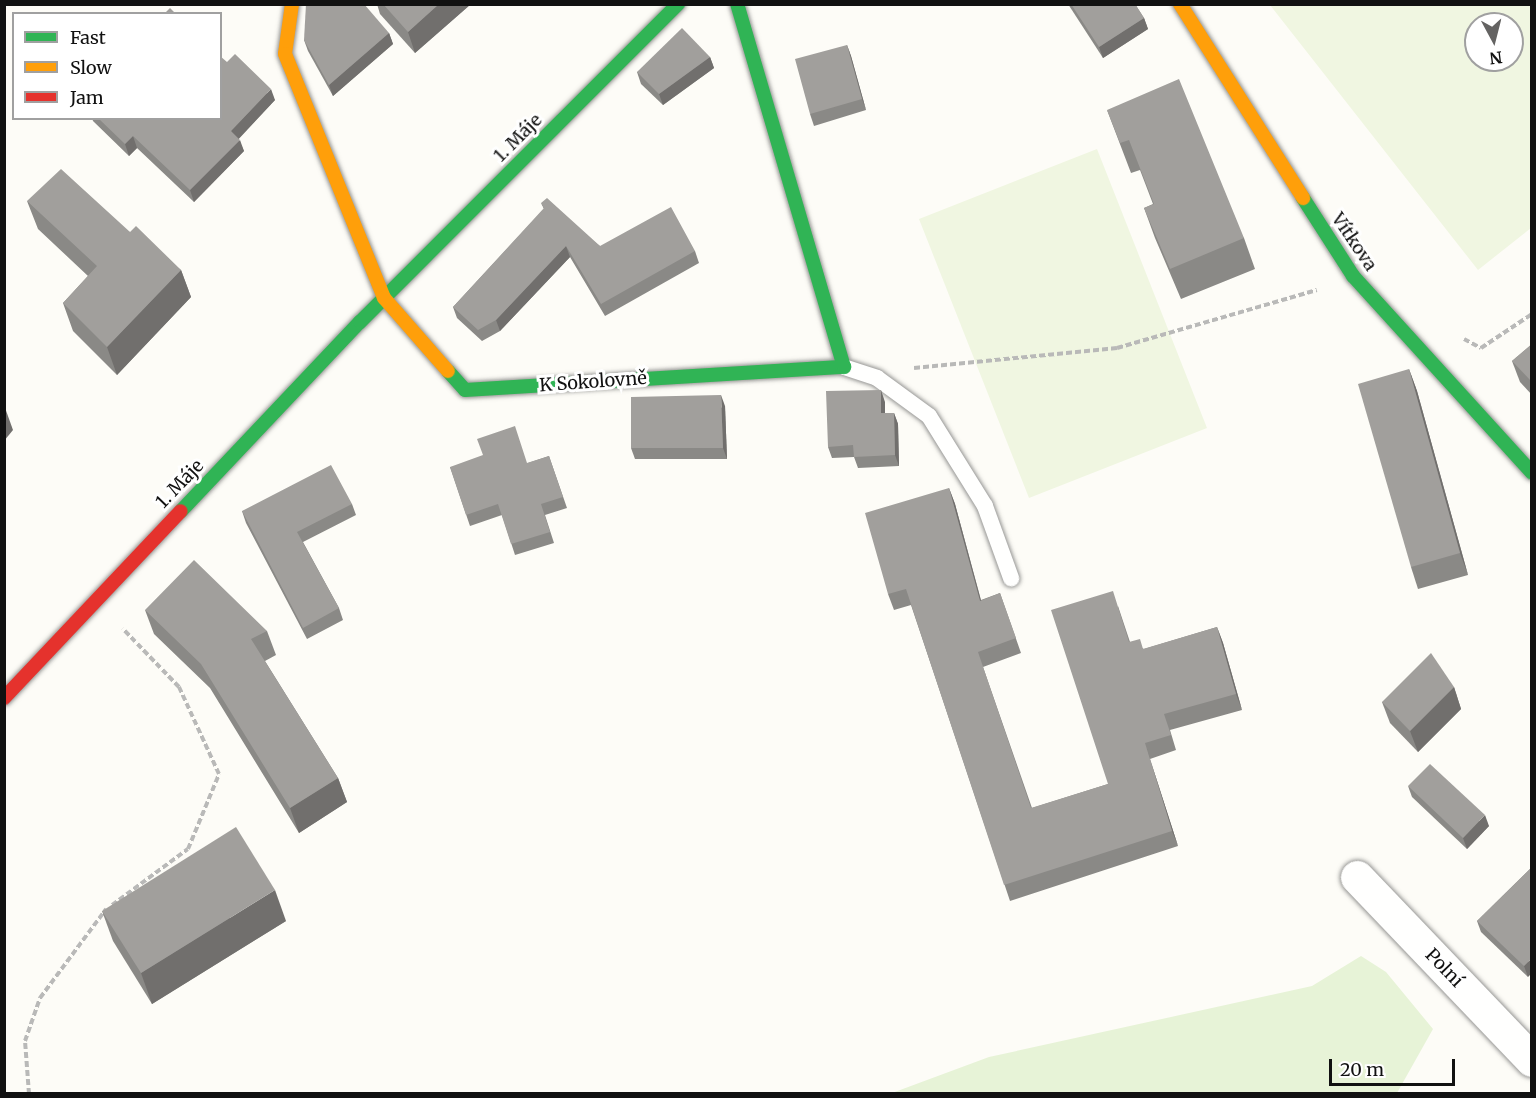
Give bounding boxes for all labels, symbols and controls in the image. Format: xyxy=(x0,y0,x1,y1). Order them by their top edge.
legend xyxy=(12,12,222,120)
north arrow xyxy=(1464,12,1524,72)
text: Fast xyxy=(70,26,106,49)
text: N xyxy=(1488,47,1503,69)
text: Slow xyxy=(70,56,112,79)
text: Jam xyxy=(70,86,104,109)
street label: 1. Máje xyxy=(489,109,547,167)
street label: Vítkova xyxy=(1327,209,1381,275)
street label: K Sokolovně xyxy=(539,367,647,397)
street label: 1. Máje xyxy=(152,455,208,513)
street label: Polní xyxy=(1421,944,1467,992)
scale bar xyxy=(1332,1047,1458,1085)
text: 20 m xyxy=(1340,1058,1384,1081)

